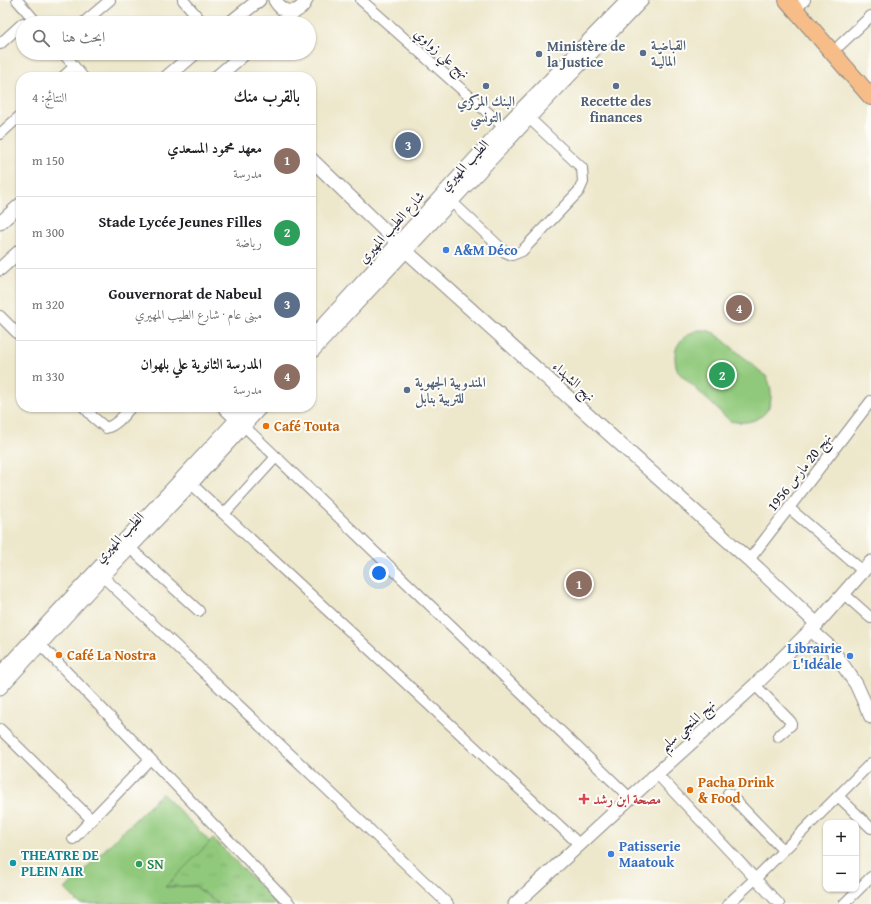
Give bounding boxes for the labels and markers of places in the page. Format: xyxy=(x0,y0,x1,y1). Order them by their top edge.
place label: القباضـة الماليّـة xyxy=(651,35,686,71)
place label: Ministère de la Justice xyxy=(547,36,625,72)
marker: القباضـة الماليّـة xyxy=(638,48,648,58)
marker: Ministère de la Justice xyxy=(534,49,544,59)
marker: البنك المركزي التونسي xyxy=(481,81,491,91)
marker: Recette des finances xyxy=(611,81,621,91)
place label: البنك المركزي التونسي xyxy=(457,91,515,131)
place label: Recette des finances xyxy=(581,91,651,127)
pin: 3 xyxy=(395,130,421,160)
place label: A&M Déco xyxy=(454,240,518,260)
marker: A&M Déco xyxy=(441,245,451,255)
pin: 4 xyxy=(726,293,752,323)
pin: 2 xyxy=(709,360,735,390)
place label: المندوبية الجهوية للتربية بنابل xyxy=(415,372,486,408)
marker: المندوبية الجهوية للتربية بنابل xyxy=(402,385,412,395)
place label: Café Touta xyxy=(274,416,340,436)
marker: Café Touta xyxy=(261,421,271,431)
pin: 1 xyxy=(566,569,592,599)
place label: Librairie L'Idéale xyxy=(787,638,842,674)
place label: Café La Nostra xyxy=(67,645,157,665)
marker: Café La Nostra xyxy=(54,650,64,660)
marker: Librairie L'Idéale xyxy=(845,651,855,661)
place label: Pacha Drink & Food xyxy=(698,772,775,808)
marker: Pacha Drink & Food xyxy=(685,785,695,795)
place label: مصحة ابن رشد xyxy=(593,789,661,809)
marker: مصحة ابن رشد xyxy=(578,793,590,805)
place label: Patisserie Maatouk xyxy=(619,836,681,872)
place label: THEATRE DE PLEIN AIR xyxy=(21,845,99,881)
marker: Patisserie Maatouk xyxy=(606,849,616,859)
place label: SN xyxy=(147,854,164,874)
marker: THEATRE DE PLEIN AIR xyxy=(8,858,18,868)
marker: SN xyxy=(134,859,144,869)

